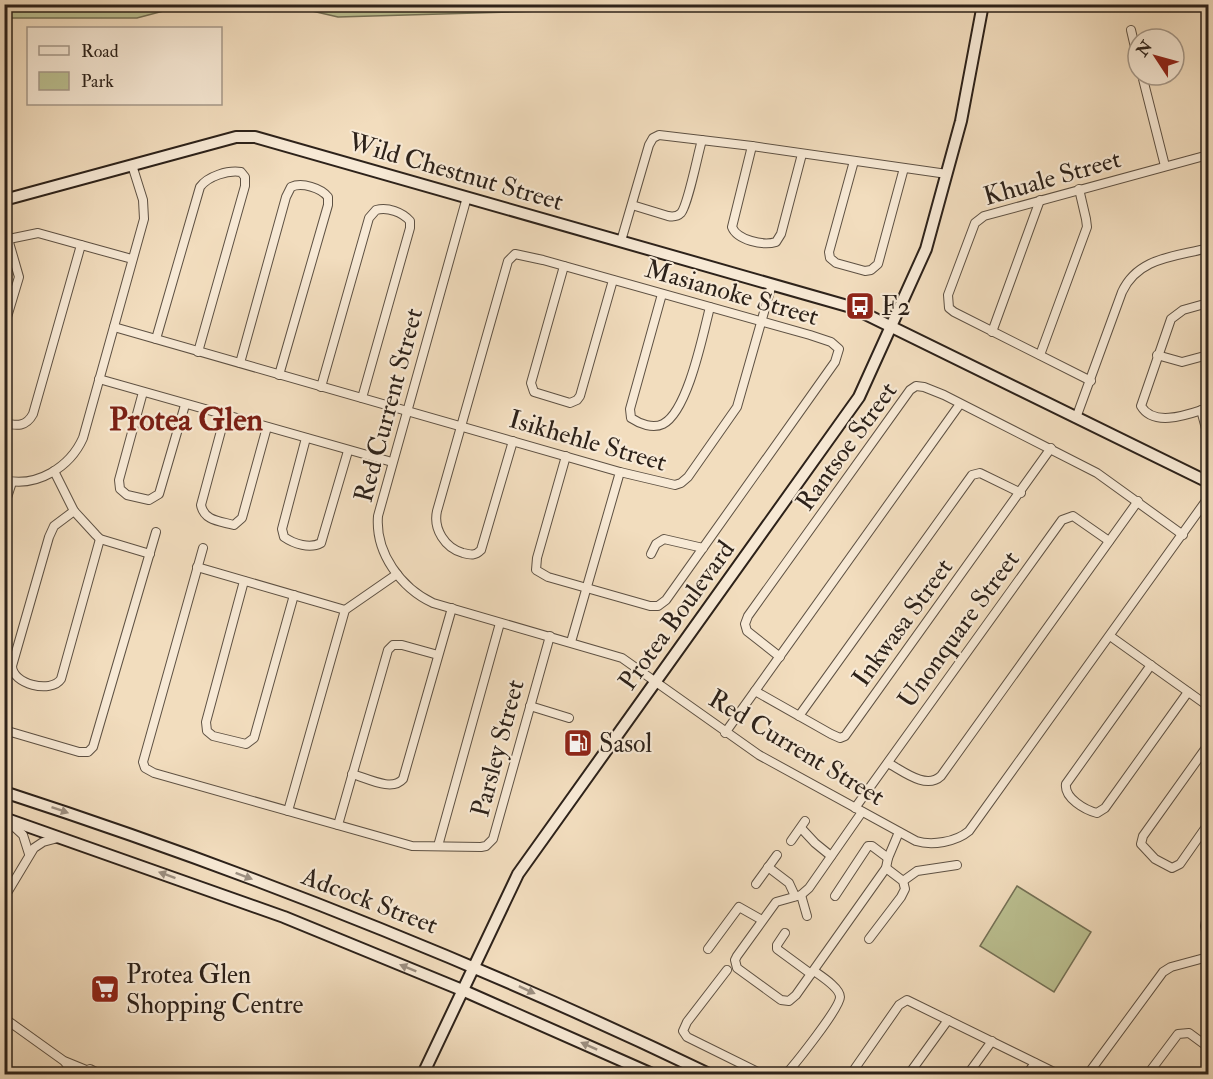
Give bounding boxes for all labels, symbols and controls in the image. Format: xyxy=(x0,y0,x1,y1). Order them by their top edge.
legend xyxy=(27,27,222,105)
north arrow xyxy=(1126,27,1186,87)
text: N xyxy=(1132,37,1157,61)
text: Road xyxy=(81,40,119,63)
text: Park xyxy=(81,70,114,93)
street label: Wild Chestnut Street xyxy=(344,126,567,218)
street label: Khuale Street xyxy=(980,143,1125,213)
street label: Masianoke Street xyxy=(641,253,822,333)
bus stop icon: F2 xyxy=(844,290,876,322)
place label: F2 xyxy=(881,291,911,323)
street label: Red Current Street xyxy=(348,305,430,506)
street label: Rantsoe Street xyxy=(789,376,904,517)
district label: Protea Glen xyxy=(109,400,264,440)
street label: Isikhehle Street xyxy=(505,403,670,479)
street label: Protea Boulevard xyxy=(612,534,742,697)
street label: Unonquare Street xyxy=(891,545,1027,714)
street label: Inkwasa Street xyxy=(846,552,960,693)
street label: Parsley Street xyxy=(464,676,532,820)
street label: Red Current Street xyxy=(703,683,890,813)
fuel station icon: Sasol xyxy=(562,727,594,759)
place label: Sasol xyxy=(599,728,652,760)
one-way arrow xyxy=(51,806,69,816)
street label: Adcock Street xyxy=(296,860,442,942)
one-way arrow xyxy=(158,869,176,879)
one-way arrow xyxy=(235,871,253,881)
place label: Protea Glen Shopping Centre xyxy=(126,959,304,1022)
one-way arrow xyxy=(398,963,416,973)
supermarket icon: Protea Glen Shopping Centre xyxy=(89,973,121,1005)
one-way arrow xyxy=(518,986,535,995)
one-way arrow xyxy=(581,1041,598,1050)

